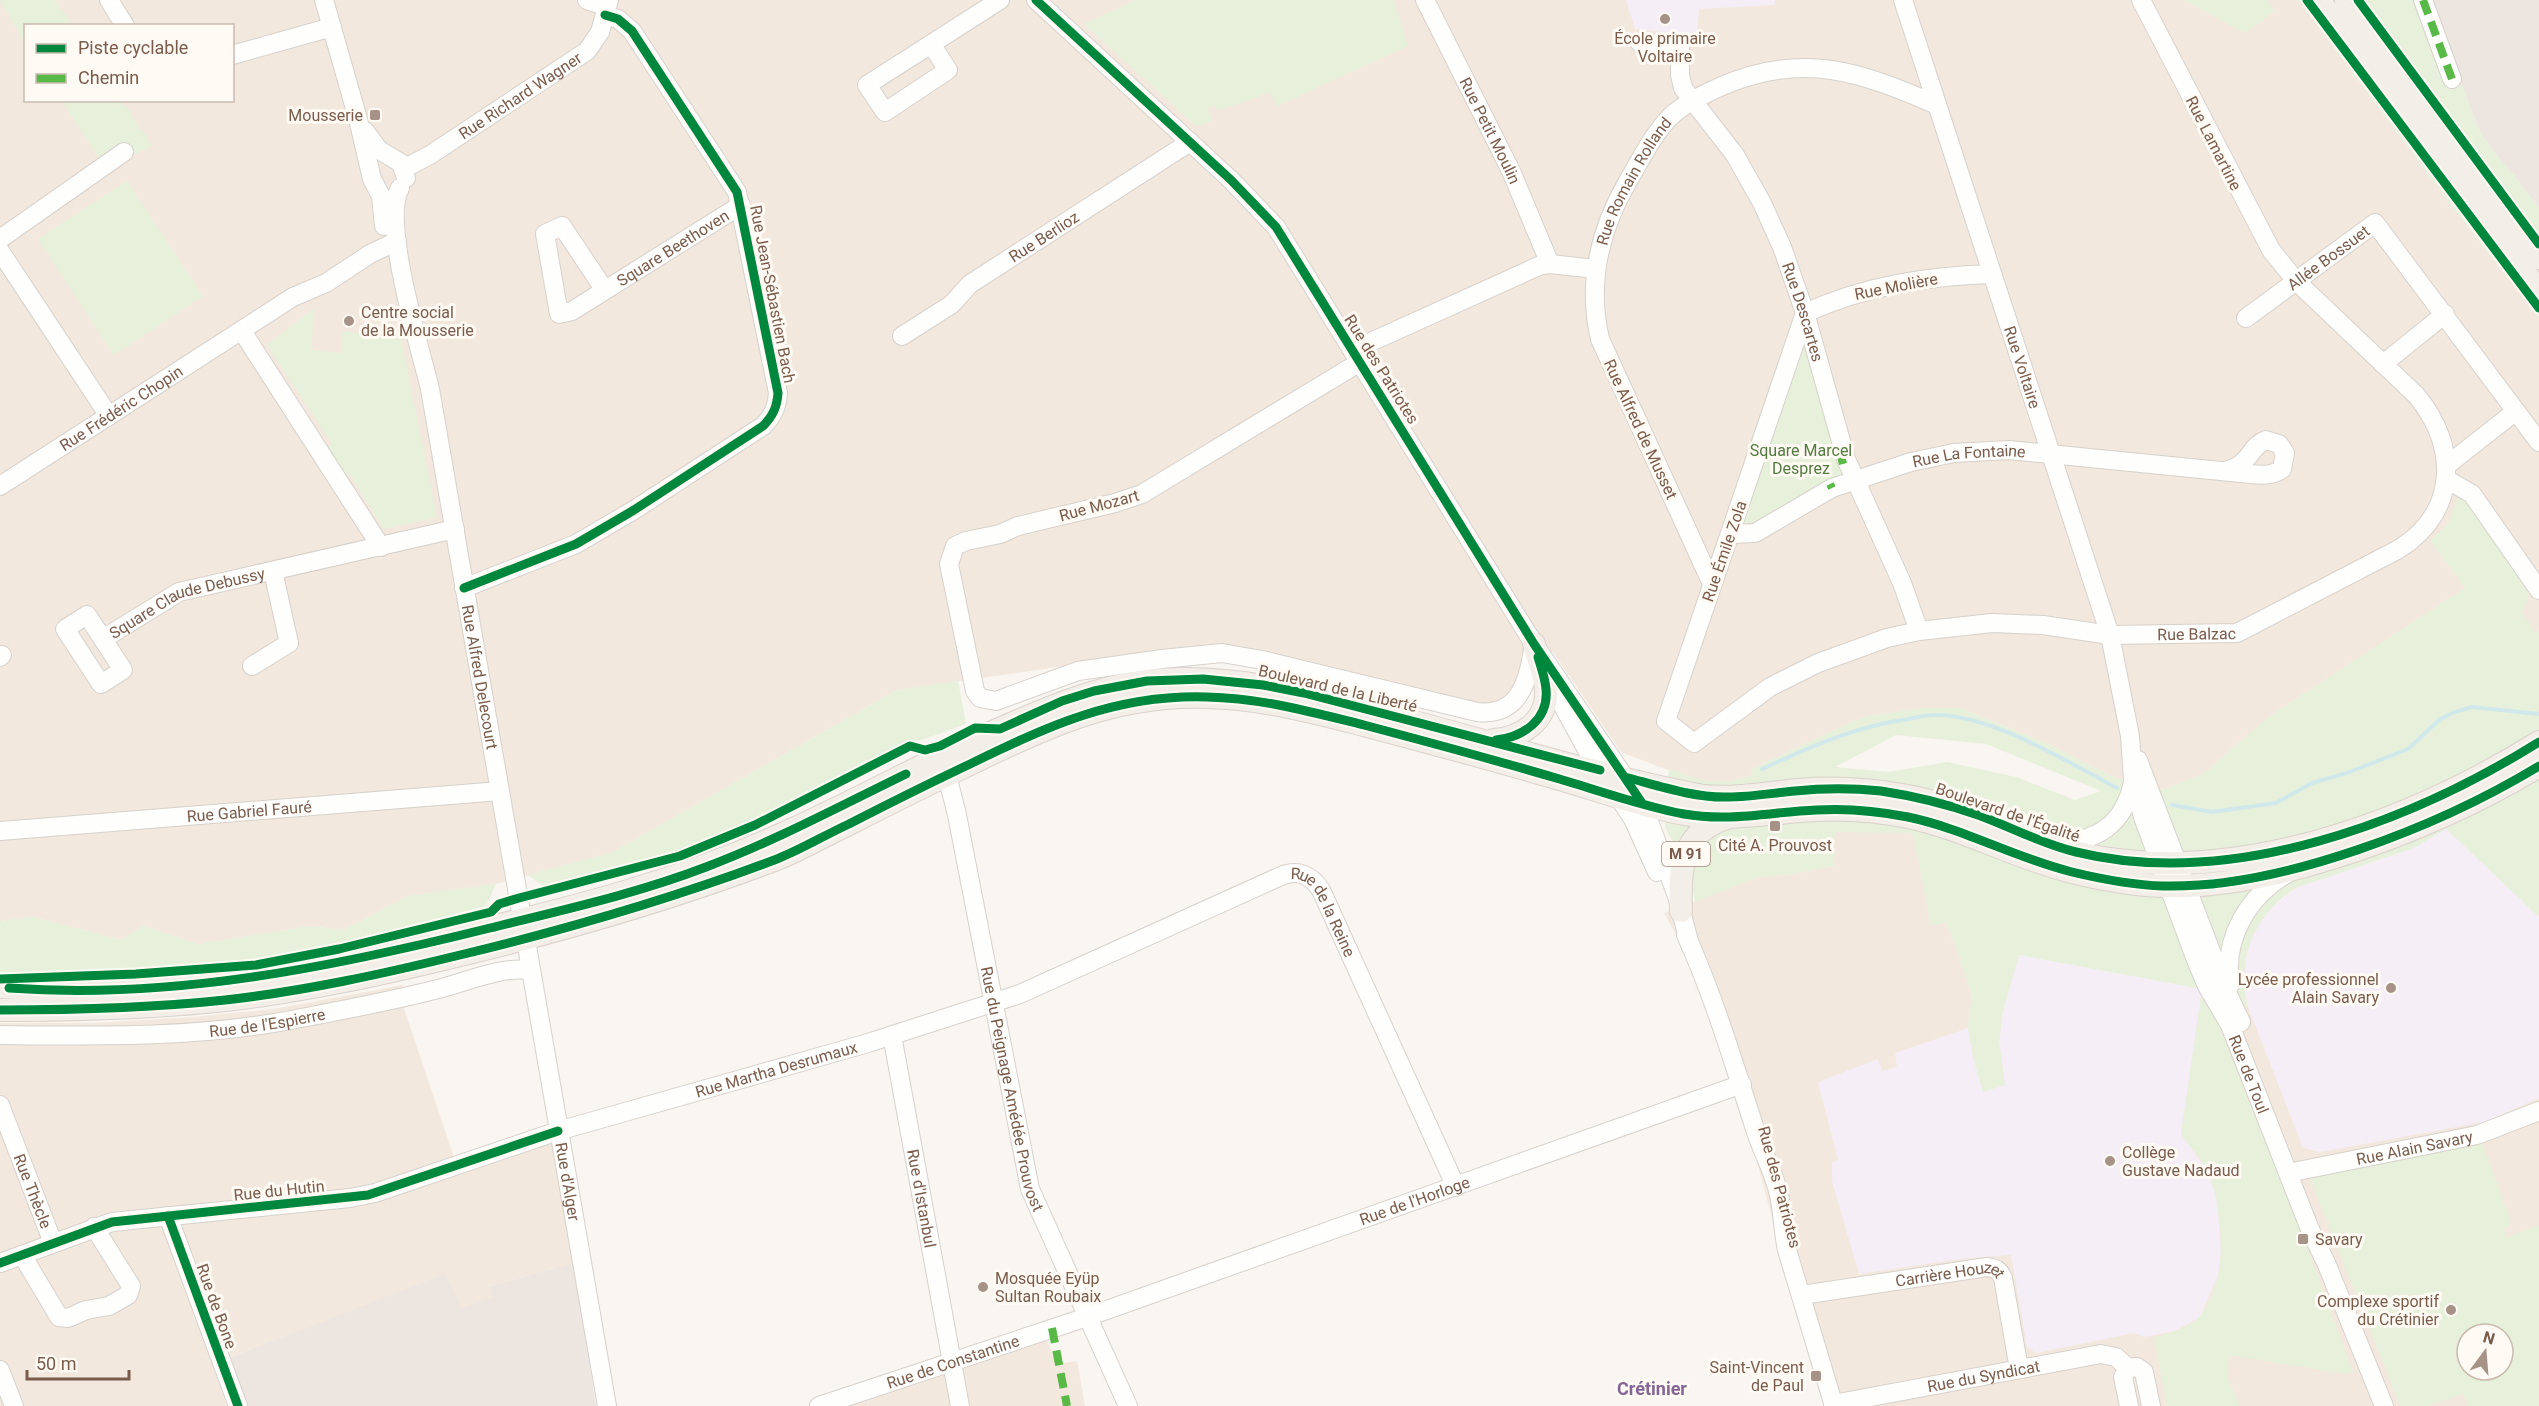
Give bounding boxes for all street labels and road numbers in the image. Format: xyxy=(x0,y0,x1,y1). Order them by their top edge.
street label: Rue Richard Wagner xyxy=(455,48,586,143)
street label: Rue Petit Moulin xyxy=(1455,74,1524,187)
street label: Rue Lamartine xyxy=(2182,93,2246,194)
street label: Rue Romain Rolland xyxy=(1593,113,1675,247)
street label: Rue Jean-Sébastien Bach xyxy=(746,204,799,385)
street label: Square Beethoven xyxy=(613,206,733,291)
street label: Rue Berlioz xyxy=(1005,207,1083,266)
street label: Allée Bossuet xyxy=(2284,221,2373,294)
street label: Rue Descartes xyxy=(1778,260,1827,364)
street label: Rue Molière xyxy=(1853,269,1939,304)
street label: Rue des Patriotes xyxy=(1340,311,1423,427)
street label: Rue Voltaire xyxy=(2000,324,2044,411)
street label: Rue Alfred de Musset xyxy=(1600,356,1681,502)
street label: Rue Frédéric Chopin xyxy=(56,362,186,455)
street label: Rue La Fontaine xyxy=(1911,441,2027,471)
street label: Rue Mozart xyxy=(1057,486,1141,525)
street label: Rue Émile Zola xyxy=(1698,498,1751,604)
street label: Square Claude Debussy xyxy=(106,564,267,643)
street label: Rue Alfred Delecourt xyxy=(458,603,502,751)
street label: Rue Balzac xyxy=(2157,624,2236,644)
street label: Boulevard de la Liberté xyxy=(1257,661,1419,716)
street label: Boulevard de l'Égalité xyxy=(1933,779,2082,846)
street label: Rue Gabriel Fauré xyxy=(186,797,312,826)
road number: M 91 xyxy=(1662,842,1710,866)
street label: Rue de la Reine xyxy=(1290,864,1359,960)
street label: Rue du Peignage Amédée Prouvost xyxy=(977,965,1048,1214)
street label: Rue de l'Espierre xyxy=(208,1005,327,1041)
street label: Rue de Toul xyxy=(2225,1032,2273,1116)
street label: Rue Martha Desrumaux xyxy=(693,1038,859,1102)
street label: Rue des Patriotes xyxy=(1754,1124,1805,1250)
street label: Rue Alain Savary xyxy=(2355,1127,2475,1169)
street label: Rue d'Alger xyxy=(551,1141,584,1223)
street label: Rue d'Istanbul xyxy=(903,1147,940,1249)
street label: Rue Thècle xyxy=(10,1151,55,1231)
street label: Rue de l'Horloge xyxy=(1357,1173,1472,1229)
street label: Rue du Hutin xyxy=(233,1176,325,1205)
street label: Carrière Houzet xyxy=(1894,1258,2009,1291)
street label: Rue de Bone xyxy=(192,1261,241,1351)
street label: Rue de Constantine xyxy=(884,1331,1022,1393)
street label: Rue du Syndicat xyxy=(1926,1357,2041,1396)

